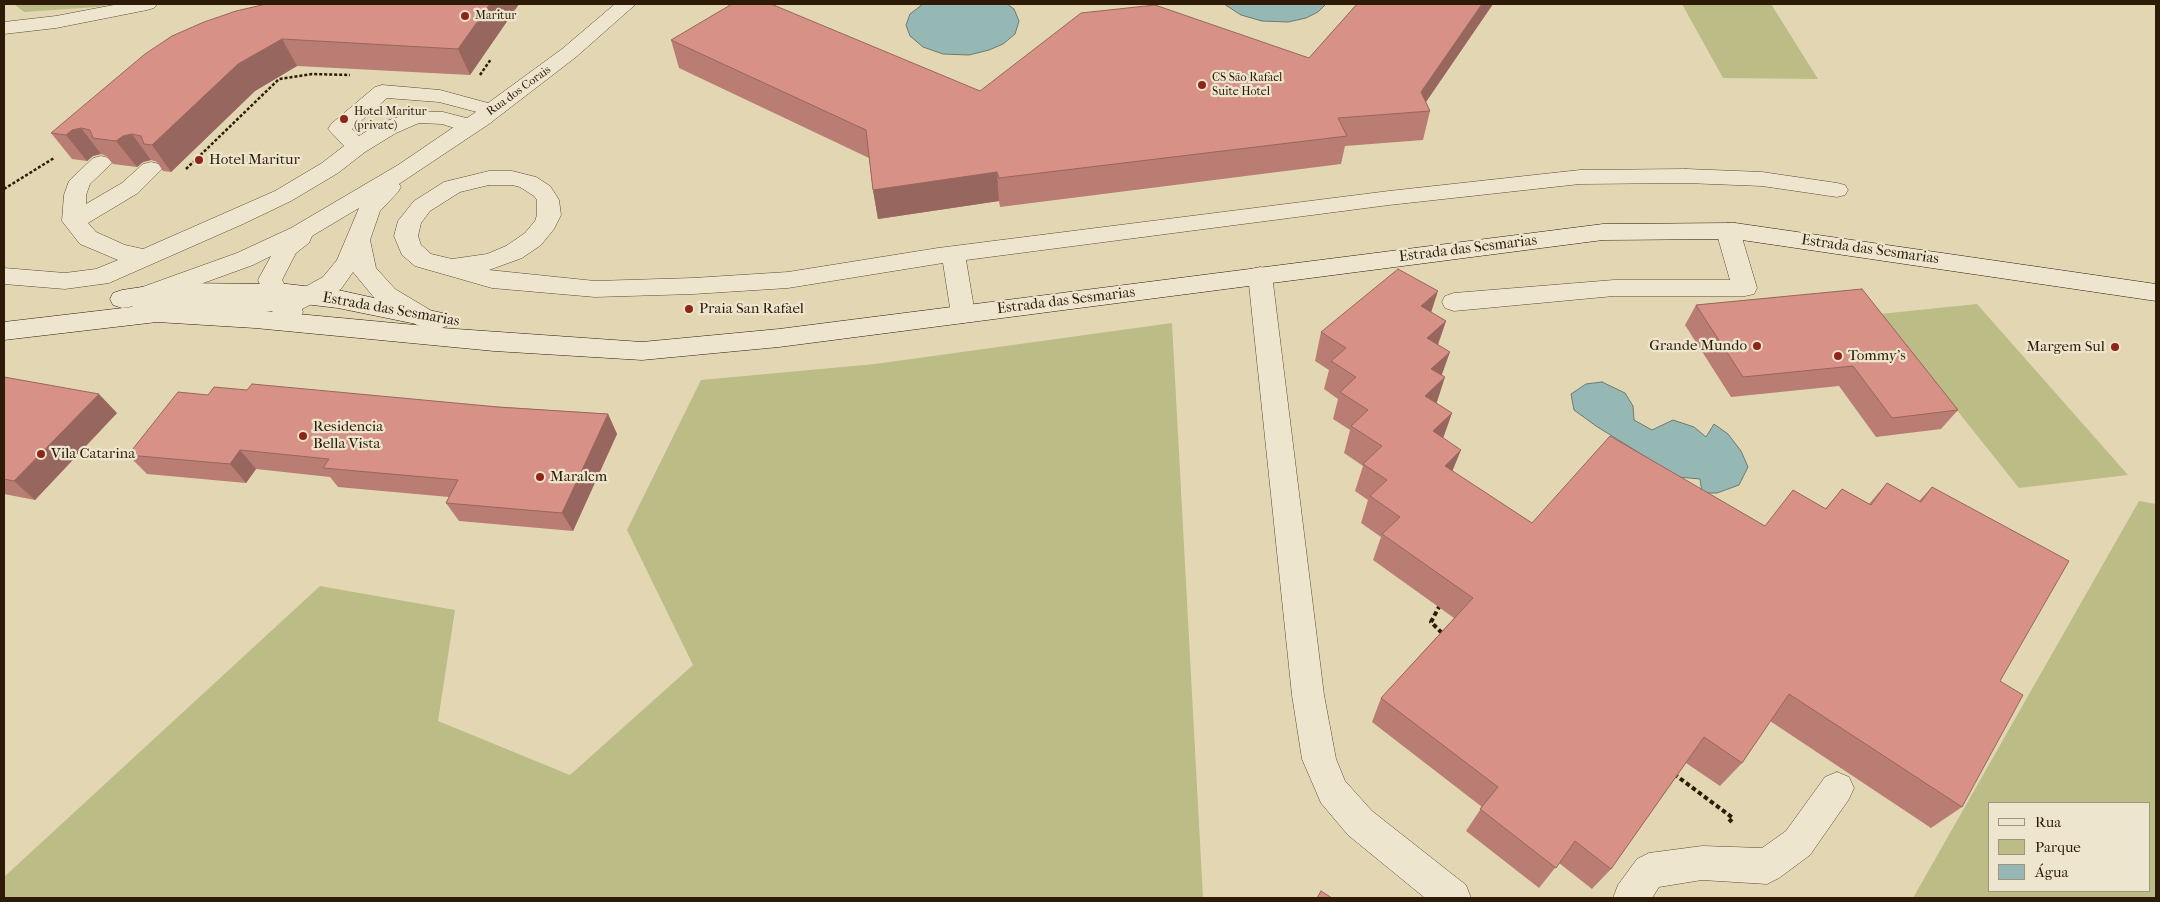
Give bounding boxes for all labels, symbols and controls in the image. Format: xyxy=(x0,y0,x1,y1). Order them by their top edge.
place label: Maritur xyxy=(475,9,516,23)
marker: Maritur xyxy=(459,10,471,22)
street label: Rua dos Corais xyxy=(484,63,554,119)
place label: CS São Rafael Suite Hotel xyxy=(1212,71,1282,99)
marker: CS São Rafael Suite Hotel xyxy=(1196,79,1208,91)
place label: Hotel Maritur (private) xyxy=(354,105,427,133)
marker: Hotel Maritur (private) xyxy=(338,113,350,125)
place label: Hotel Maritur xyxy=(209,151,300,169)
marker: Hotel Maritur xyxy=(193,154,205,166)
street label: Estrada das Sesmarias xyxy=(1800,231,1940,269)
street label: Estrada das Sesmarias xyxy=(1398,232,1538,266)
street label: Estrada das Sesmarias xyxy=(996,284,1136,318)
street label: Estrada das Sesmarias xyxy=(321,289,461,331)
place label: Praia San Rafael xyxy=(699,300,804,318)
marker: Praia San Rafael xyxy=(683,303,695,315)
place label: Grande Mundo xyxy=(1649,337,1747,355)
place label: Margem Sul xyxy=(2027,338,2105,356)
marker: Grande Mundo xyxy=(1751,340,1763,352)
marker: Margem Sul xyxy=(2109,341,2121,353)
place label: Tommy’s xyxy=(1848,347,1906,365)
marker: Tommy’s xyxy=(1832,350,1844,362)
place label: Residencia Bella Vista xyxy=(313,418,383,453)
marker: Residencia Bella Vista xyxy=(297,430,309,442)
place label: Vila Catarina xyxy=(51,445,135,463)
marker: Vila Catarina xyxy=(35,448,47,460)
place label: Maralcm xyxy=(550,468,607,486)
marker: Maralcm xyxy=(534,471,546,483)
legend xyxy=(1988,802,2150,892)
text: Rua xyxy=(2035,813,2061,831)
text: Parque xyxy=(2035,838,2081,856)
text: Água xyxy=(2035,863,2068,881)

